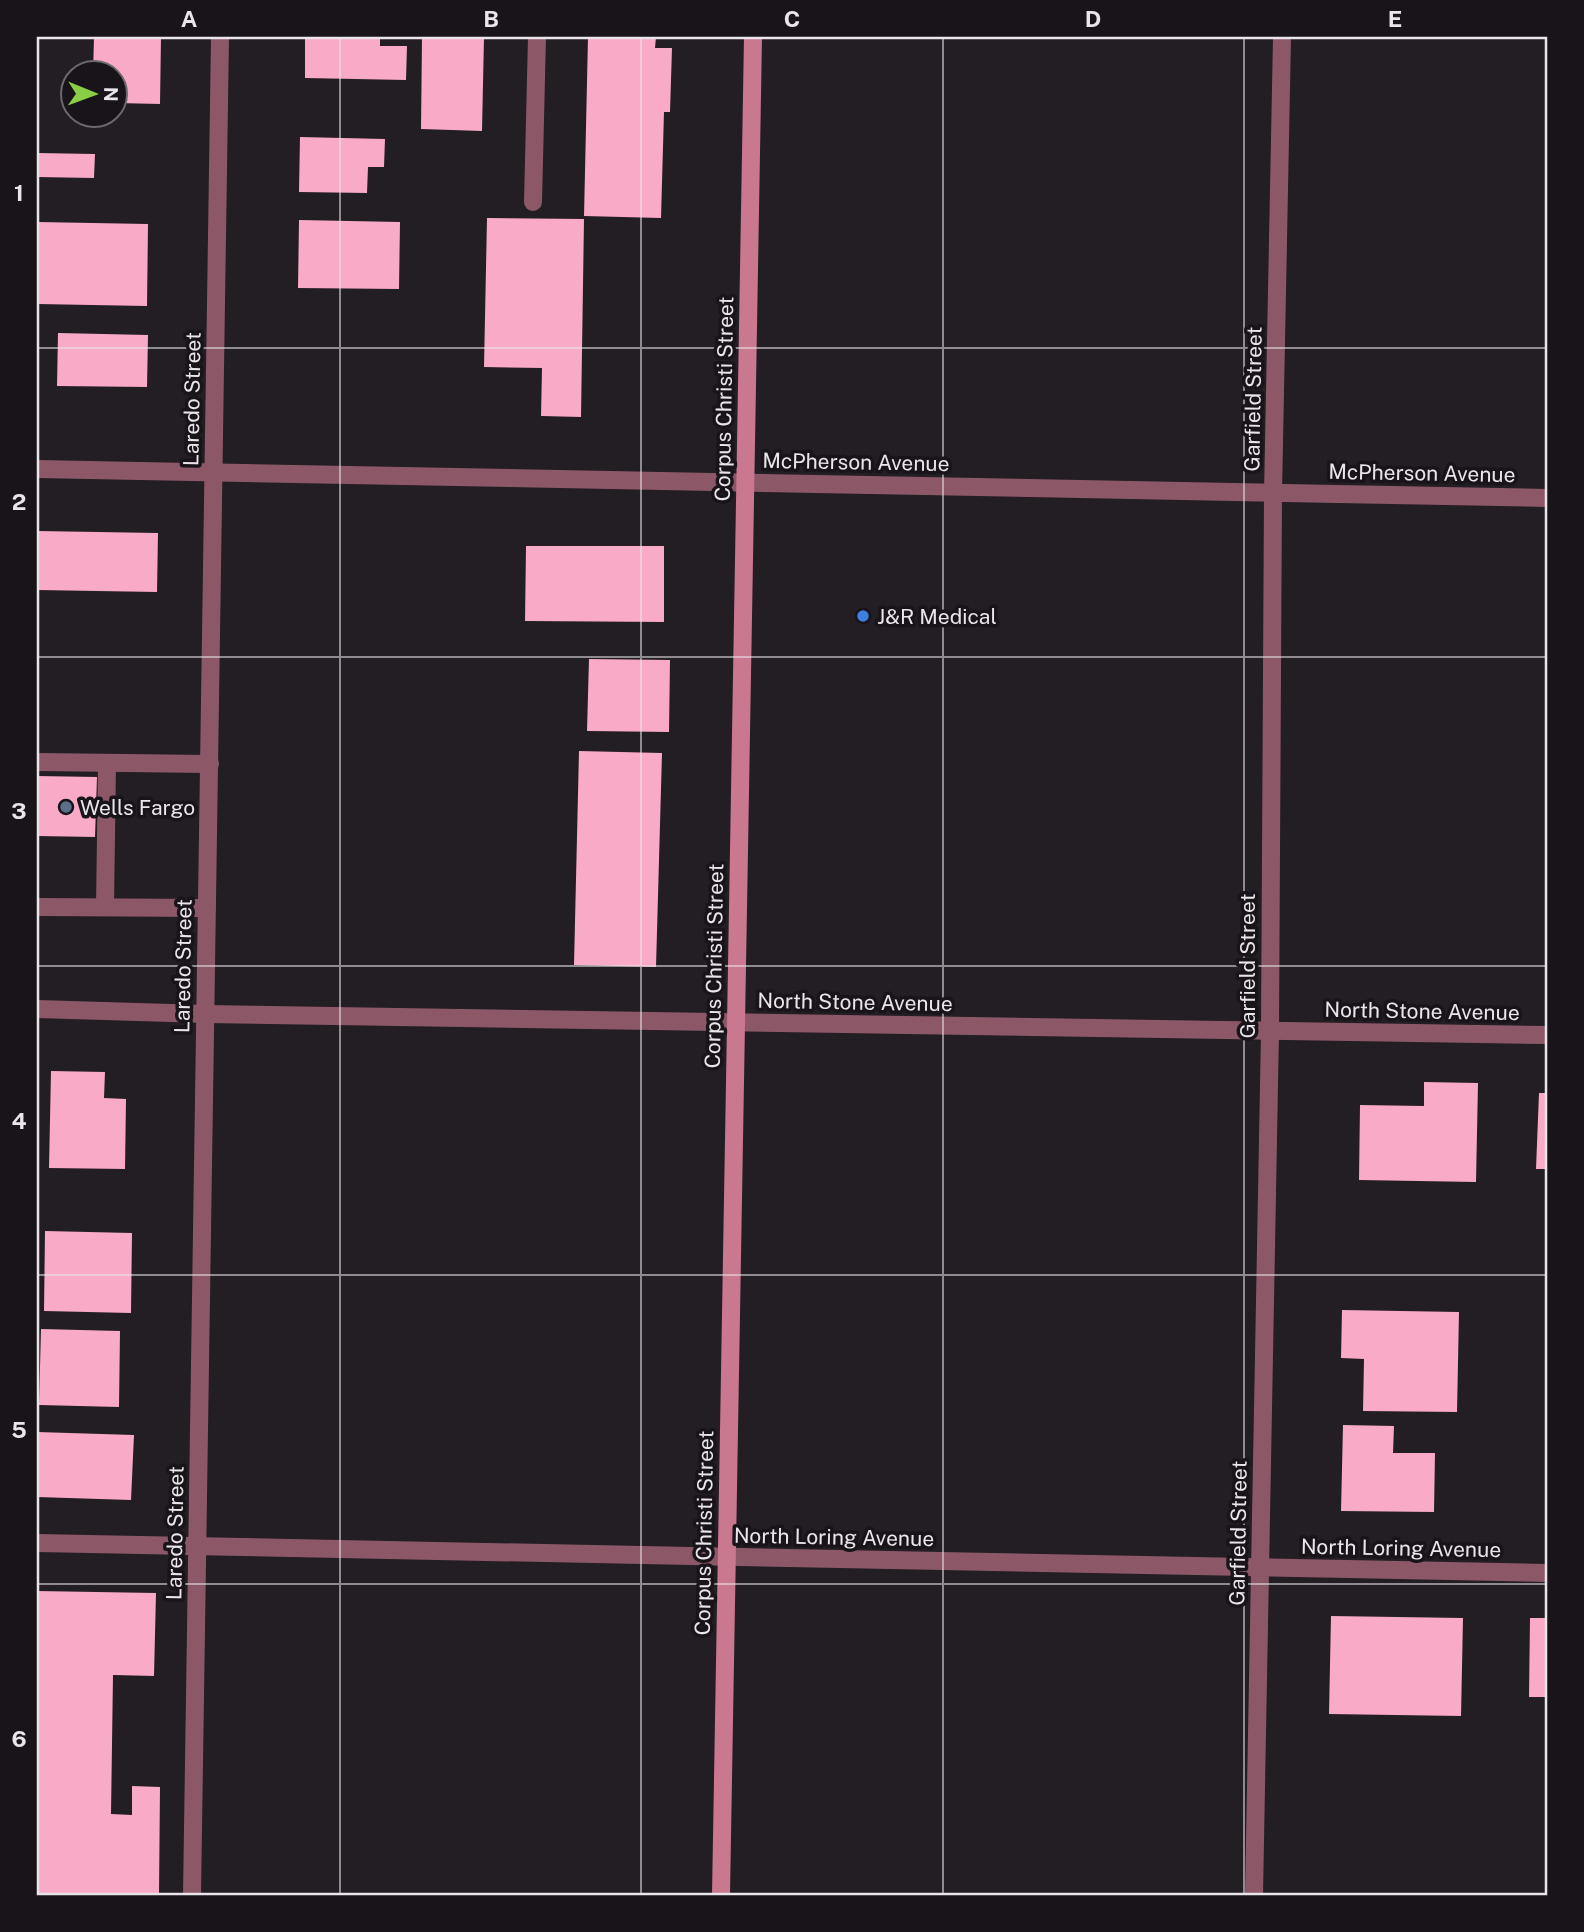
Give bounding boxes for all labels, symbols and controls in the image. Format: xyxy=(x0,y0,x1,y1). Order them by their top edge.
text: A xyxy=(181,5,198,32)
text: B xyxy=(483,5,499,32)
text: C xyxy=(784,5,800,32)
text: D xyxy=(1085,5,1101,32)
text: E xyxy=(1388,5,1402,32)
north arrow xyxy=(60,60,130,130)
text: N xyxy=(100,87,122,102)
text: 1 xyxy=(14,179,24,206)
street label: Corpus Christi Street xyxy=(710,296,738,502)
street label: Garfield Street xyxy=(1239,326,1267,472)
street label: Laredo Street xyxy=(178,332,206,466)
street label: McPherson Avenue xyxy=(762,448,950,476)
street label: McPherson Avenue xyxy=(1328,459,1516,487)
text: 2 xyxy=(12,488,26,515)
place label: J&R Medical xyxy=(877,604,997,629)
marker: J&R Medical xyxy=(855,608,871,624)
place label: Wells Fargo xyxy=(80,795,195,820)
text: 3 xyxy=(11,797,27,824)
marker: Wells Fargo xyxy=(58,799,74,815)
street label: Corpus Christi Street xyxy=(700,863,728,1069)
street label: Garfield Street xyxy=(1235,893,1260,1039)
street label: Laredo Street xyxy=(169,899,197,1033)
street label: North Stone Avenue xyxy=(757,988,953,1016)
street label: North Stone Avenue xyxy=(1324,997,1520,1025)
text: 4 xyxy=(11,1107,27,1134)
text: 5 xyxy=(11,1416,27,1443)
street label: Corpus Christi Street xyxy=(690,1430,718,1636)
street label: Garfield Street xyxy=(1224,1460,1252,1606)
street label: Laredo Street xyxy=(161,1466,189,1600)
street label: North Loring Avenue xyxy=(734,1523,934,1551)
street label: North Loring Avenue xyxy=(1301,1534,1501,1562)
text: 6 xyxy=(11,1725,27,1752)

